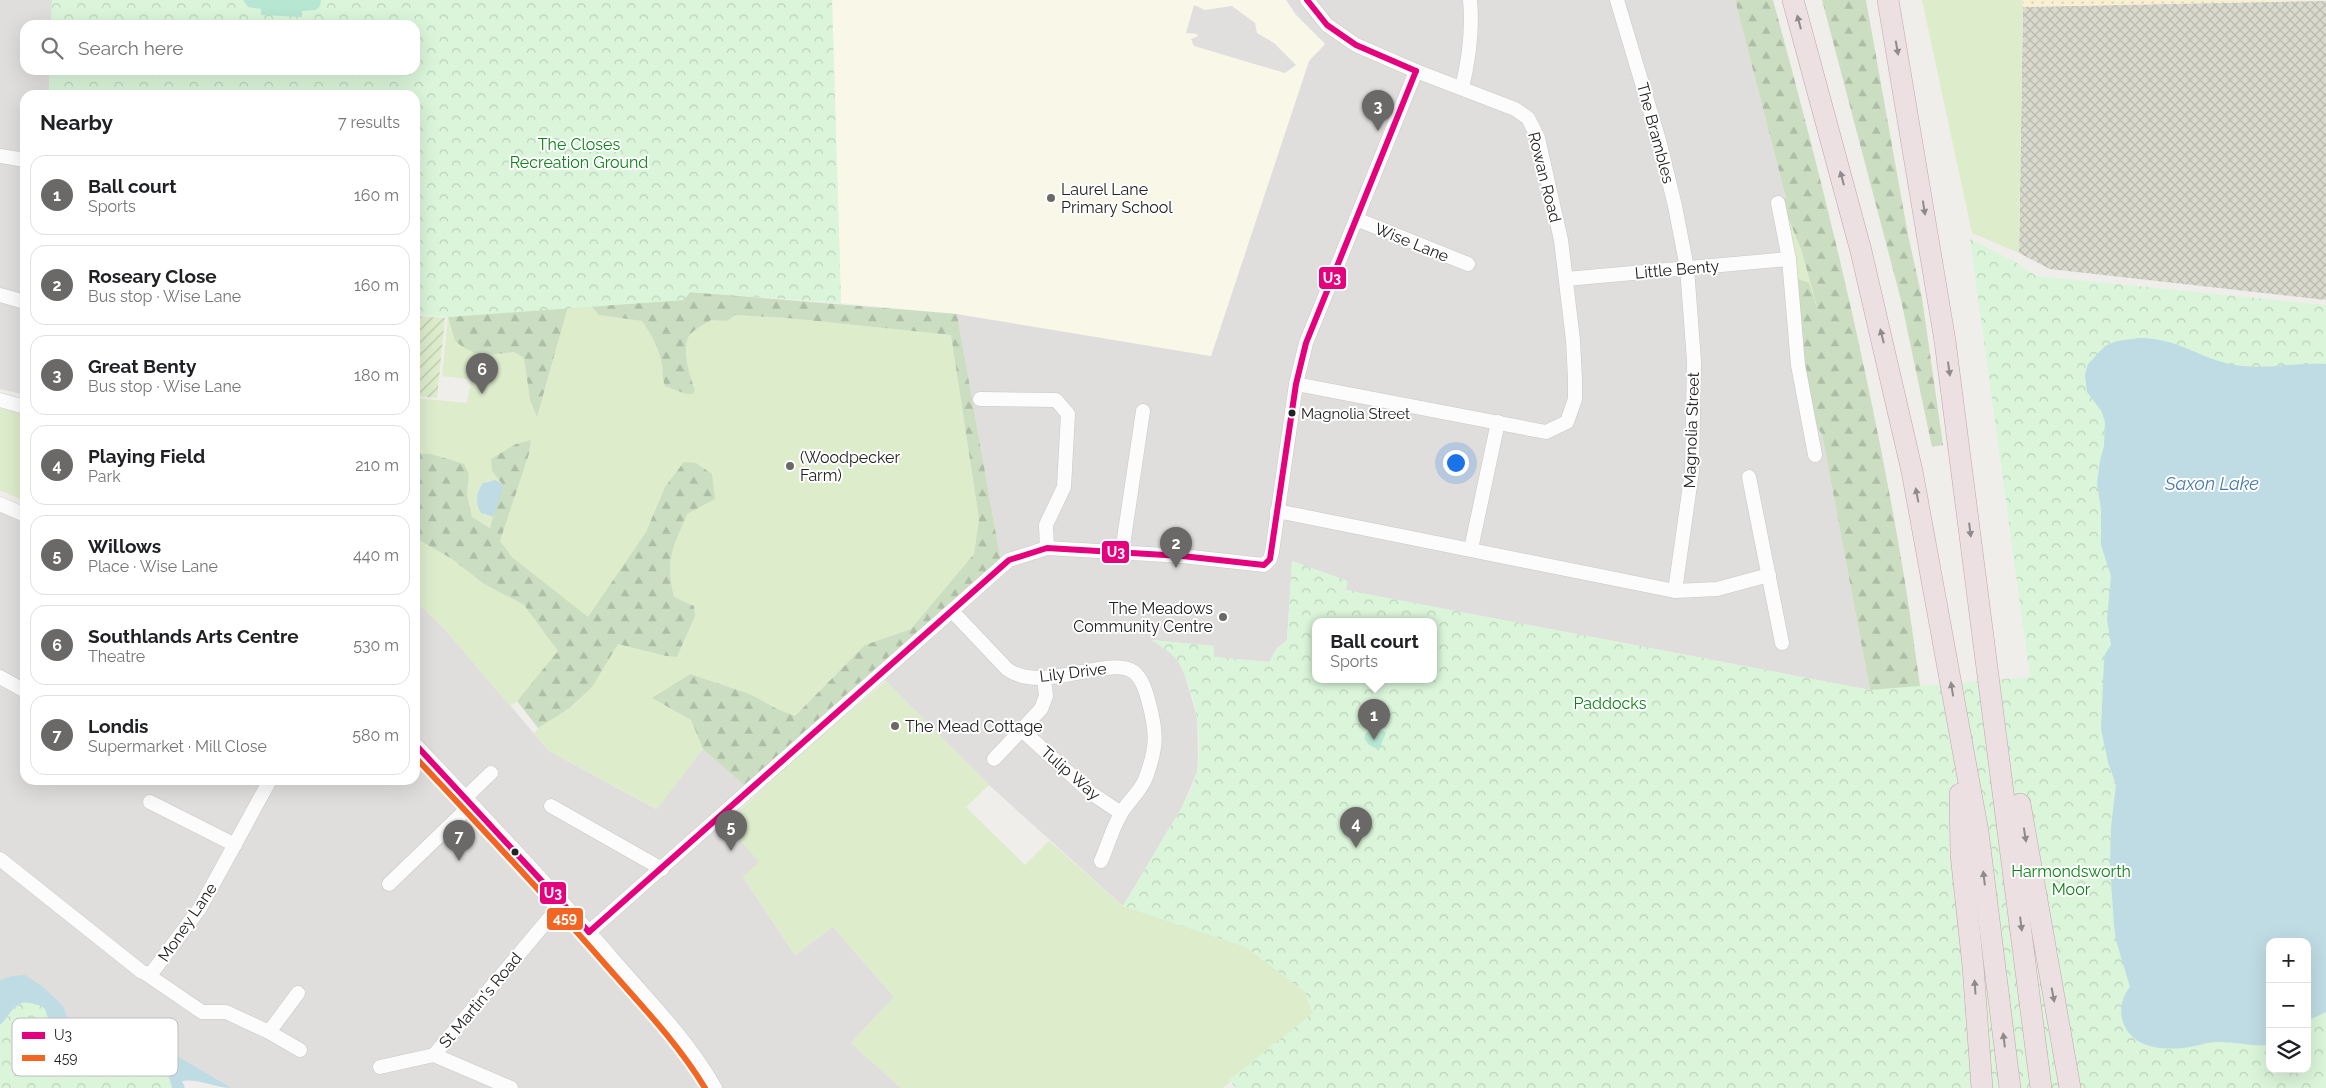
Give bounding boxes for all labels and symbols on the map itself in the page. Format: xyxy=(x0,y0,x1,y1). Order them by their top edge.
one-way arrow xyxy=(1795,14,1803,29)
one-way arrow xyxy=(1893,40,1901,56)
street label: The Brambles xyxy=(1633,81,1678,186)
pin: 3 xyxy=(1362,90,1394,131)
street label: Rowan Road xyxy=(1524,130,1565,224)
park label: The Closes Recreation Ground xyxy=(510,135,648,172)
one-way arrow xyxy=(1838,171,1846,186)
place label: Laurel Lane Primary School xyxy=(1061,180,1173,217)
marker: Laurel Lane Primary School xyxy=(1045,192,1057,204)
one-way arrow xyxy=(1921,200,1929,216)
street label: Wise Lane xyxy=(1372,219,1452,266)
street label: Little Benty xyxy=(1634,256,1720,283)
line badge: U3 xyxy=(1318,266,1347,290)
text: U3 xyxy=(1323,270,1341,286)
one-way arrow xyxy=(1878,328,1886,343)
pin: 6 xyxy=(466,353,498,394)
one-way arrow xyxy=(1945,361,1953,377)
street label: Magnolia Street xyxy=(1680,371,1703,489)
place label: Magnolia Street xyxy=(1301,405,1410,423)
marker: Magnolia Street xyxy=(1287,408,1297,418)
place label: (Woodpecker Farm) xyxy=(800,448,900,485)
your location xyxy=(1443,450,1469,476)
marker: (Woodpecker Farm) xyxy=(784,460,796,472)
water label: Saxon Lake xyxy=(2164,473,2259,494)
one-way arrow xyxy=(1913,487,1921,502)
one-way arrow xyxy=(1966,522,1974,538)
pin: 2 xyxy=(1160,527,1192,568)
line badge: U3 xyxy=(1101,540,1130,564)
text: U3 xyxy=(1107,544,1125,560)
place label: The Meadows Community Centre xyxy=(1073,599,1213,636)
marker: The Meadows Community Centre xyxy=(1217,611,1229,623)
street label: Lily Drive xyxy=(1038,659,1108,686)
one-way arrow xyxy=(1948,681,1956,697)
park label: Paddocks xyxy=(1574,694,1647,713)
pin: 1 xyxy=(1358,699,1390,740)
place label: The Mead Cottage xyxy=(905,717,1043,736)
marker: The Mead Cottage xyxy=(889,720,901,732)
street label: Tulip Way xyxy=(1037,743,1104,804)
pin: 4 xyxy=(1340,807,1372,848)
pin: 5 xyxy=(715,810,747,851)
pin: 7 xyxy=(443,820,475,861)
one-way arrow xyxy=(2021,827,2029,843)
unlabelled marker xyxy=(510,847,520,857)
park label: Harmondsworth Moor xyxy=(2011,862,2131,899)
one-way arrow xyxy=(1979,870,1987,886)
street label: Money Lane xyxy=(154,879,221,965)
line badge: U3 xyxy=(539,881,567,905)
text: U3 xyxy=(544,885,562,901)
line badge: 459 xyxy=(546,907,584,931)
text: 459 xyxy=(553,910,577,926)
one-way arrow xyxy=(2017,917,2025,933)
street label: St Martin's Road xyxy=(435,949,526,1052)
one-way arrow xyxy=(1970,979,1978,995)
one-way arrow xyxy=(2049,987,2057,1003)
legend xyxy=(12,1018,178,1076)
text: U3 xyxy=(54,1027,72,1043)
one-way arrow xyxy=(2000,1031,2008,1047)
text: 459 xyxy=(54,1050,77,1066)

